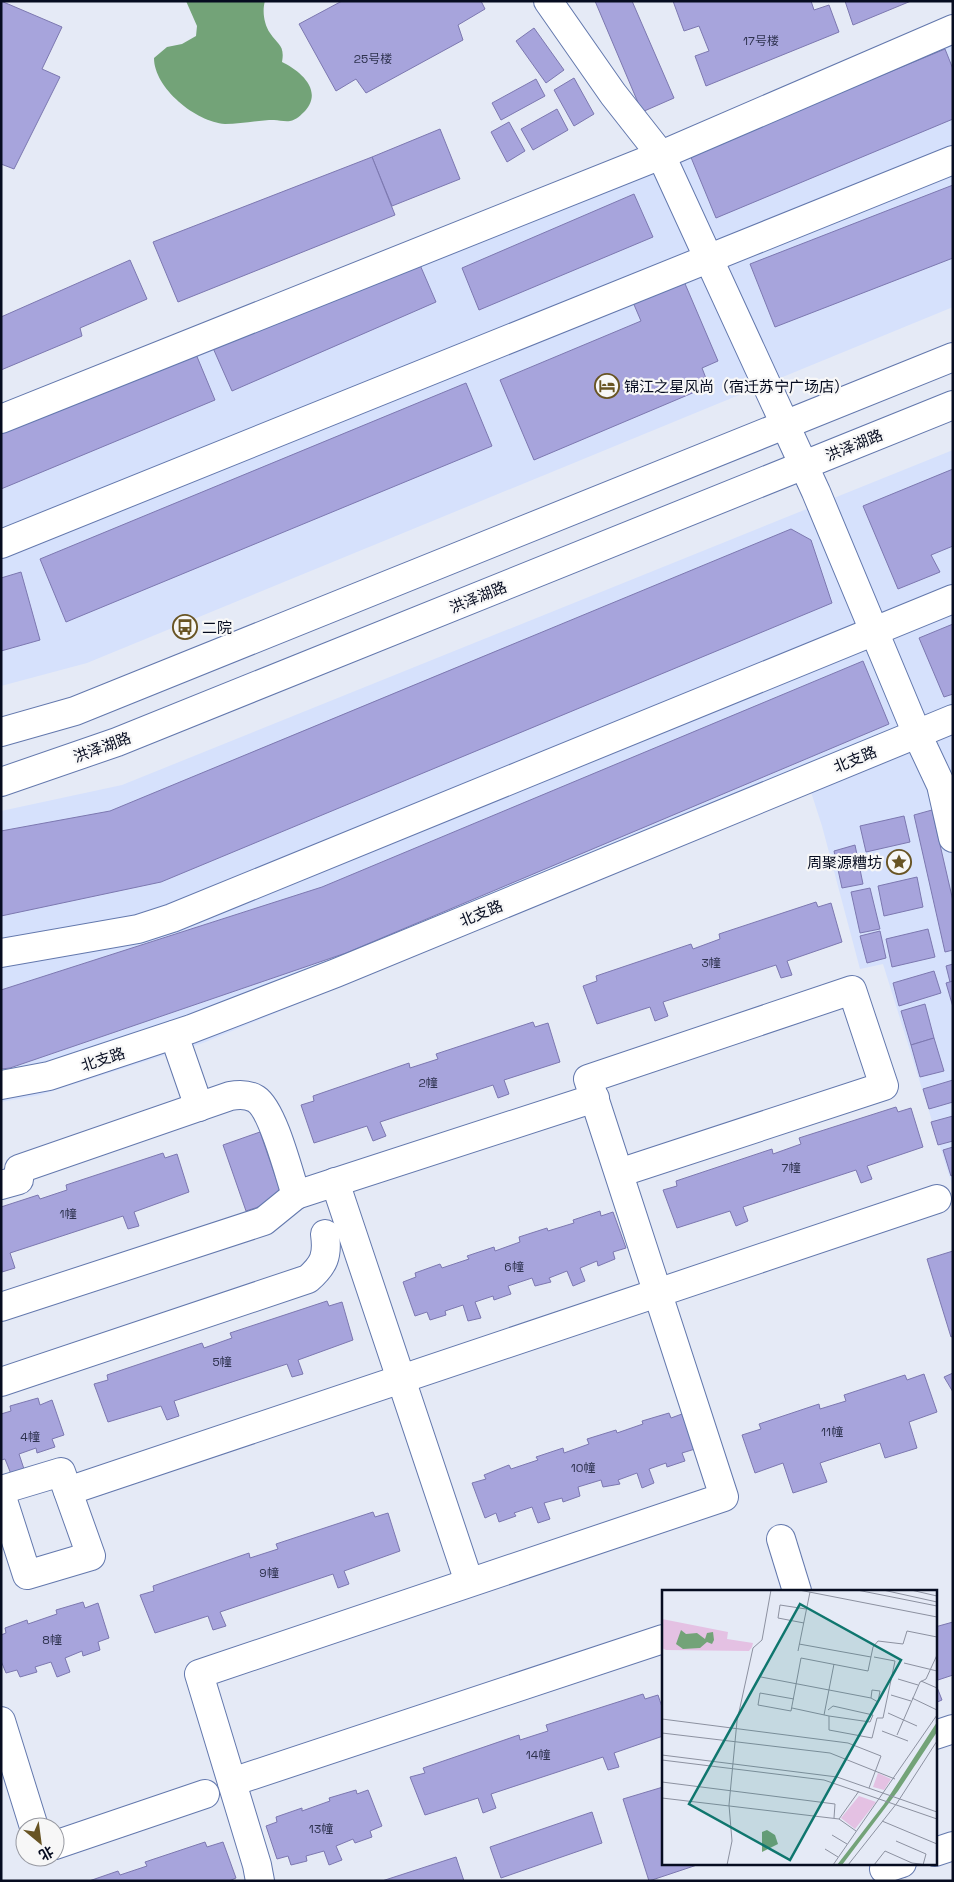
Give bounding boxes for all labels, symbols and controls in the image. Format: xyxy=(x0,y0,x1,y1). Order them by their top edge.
house number: 17号楼 xyxy=(743,33,779,49)
house number: 25号楼 xyxy=(354,51,392,67)
hotel icon: 锦江之星风尚（宿迁苏宁广场店） xyxy=(594,373,620,399)
place label: 锦江之星风尚（宿迁苏宁广场店） xyxy=(624,377,849,396)
street label: 洪泽湖路 xyxy=(823,425,885,465)
street label: 洪泽湖路 xyxy=(447,577,509,617)
bus stop icon: 二院 xyxy=(172,614,198,640)
place label: 二院 xyxy=(202,618,232,637)
street label: 洪泽湖路 xyxy=(71,728,133,766)
street label: 北支路 xyxy=(831,742,879,776)
place icon: 周聚源糟坊 xyxy=(886,849,912,875)
place label: 周聚源糟坊 xyxy=(807,853,882,872)
street label: 北支路 xyxy=(457,896,505,930)
house number: 3幢 xyxy=(701,955,721,971)
street label: 北支路 xyxy=(79,1043,127,1075)
house number: 2幢 xyxy=(418,1075,438,1091)
house number: 7幢 xyxy=(782,1160,800,1176)
house number: 1幢 xyxy=(59,1206,77,1222)
house number: 6幢 xyxy=(504,1259,524,1275)
house number: 5幢 xyxy=(212,1354,232,1370)
house number: 11幢 xyxy=(821,1424,843,1440)
house number: 4幢 xyxy=(20,1429,40,1445)
house number: 10幢 xyxy=(571,1460,595,1476)
house number: 9幢 xyxy=(259,1565,279,1581)
inset map xyxy=(662,1590,936,1864)
house number: 8幢 xyxy=(42,1632,62,1648)
house number: 14幢 xyxy=(526,1747,550,1763)
north arrow xyxy=(15,1817,65,1867)
house number: 13幢 xyxy=(309,1821,333,1837)
text: 北 xyxy=(36,1842,57,1865)

